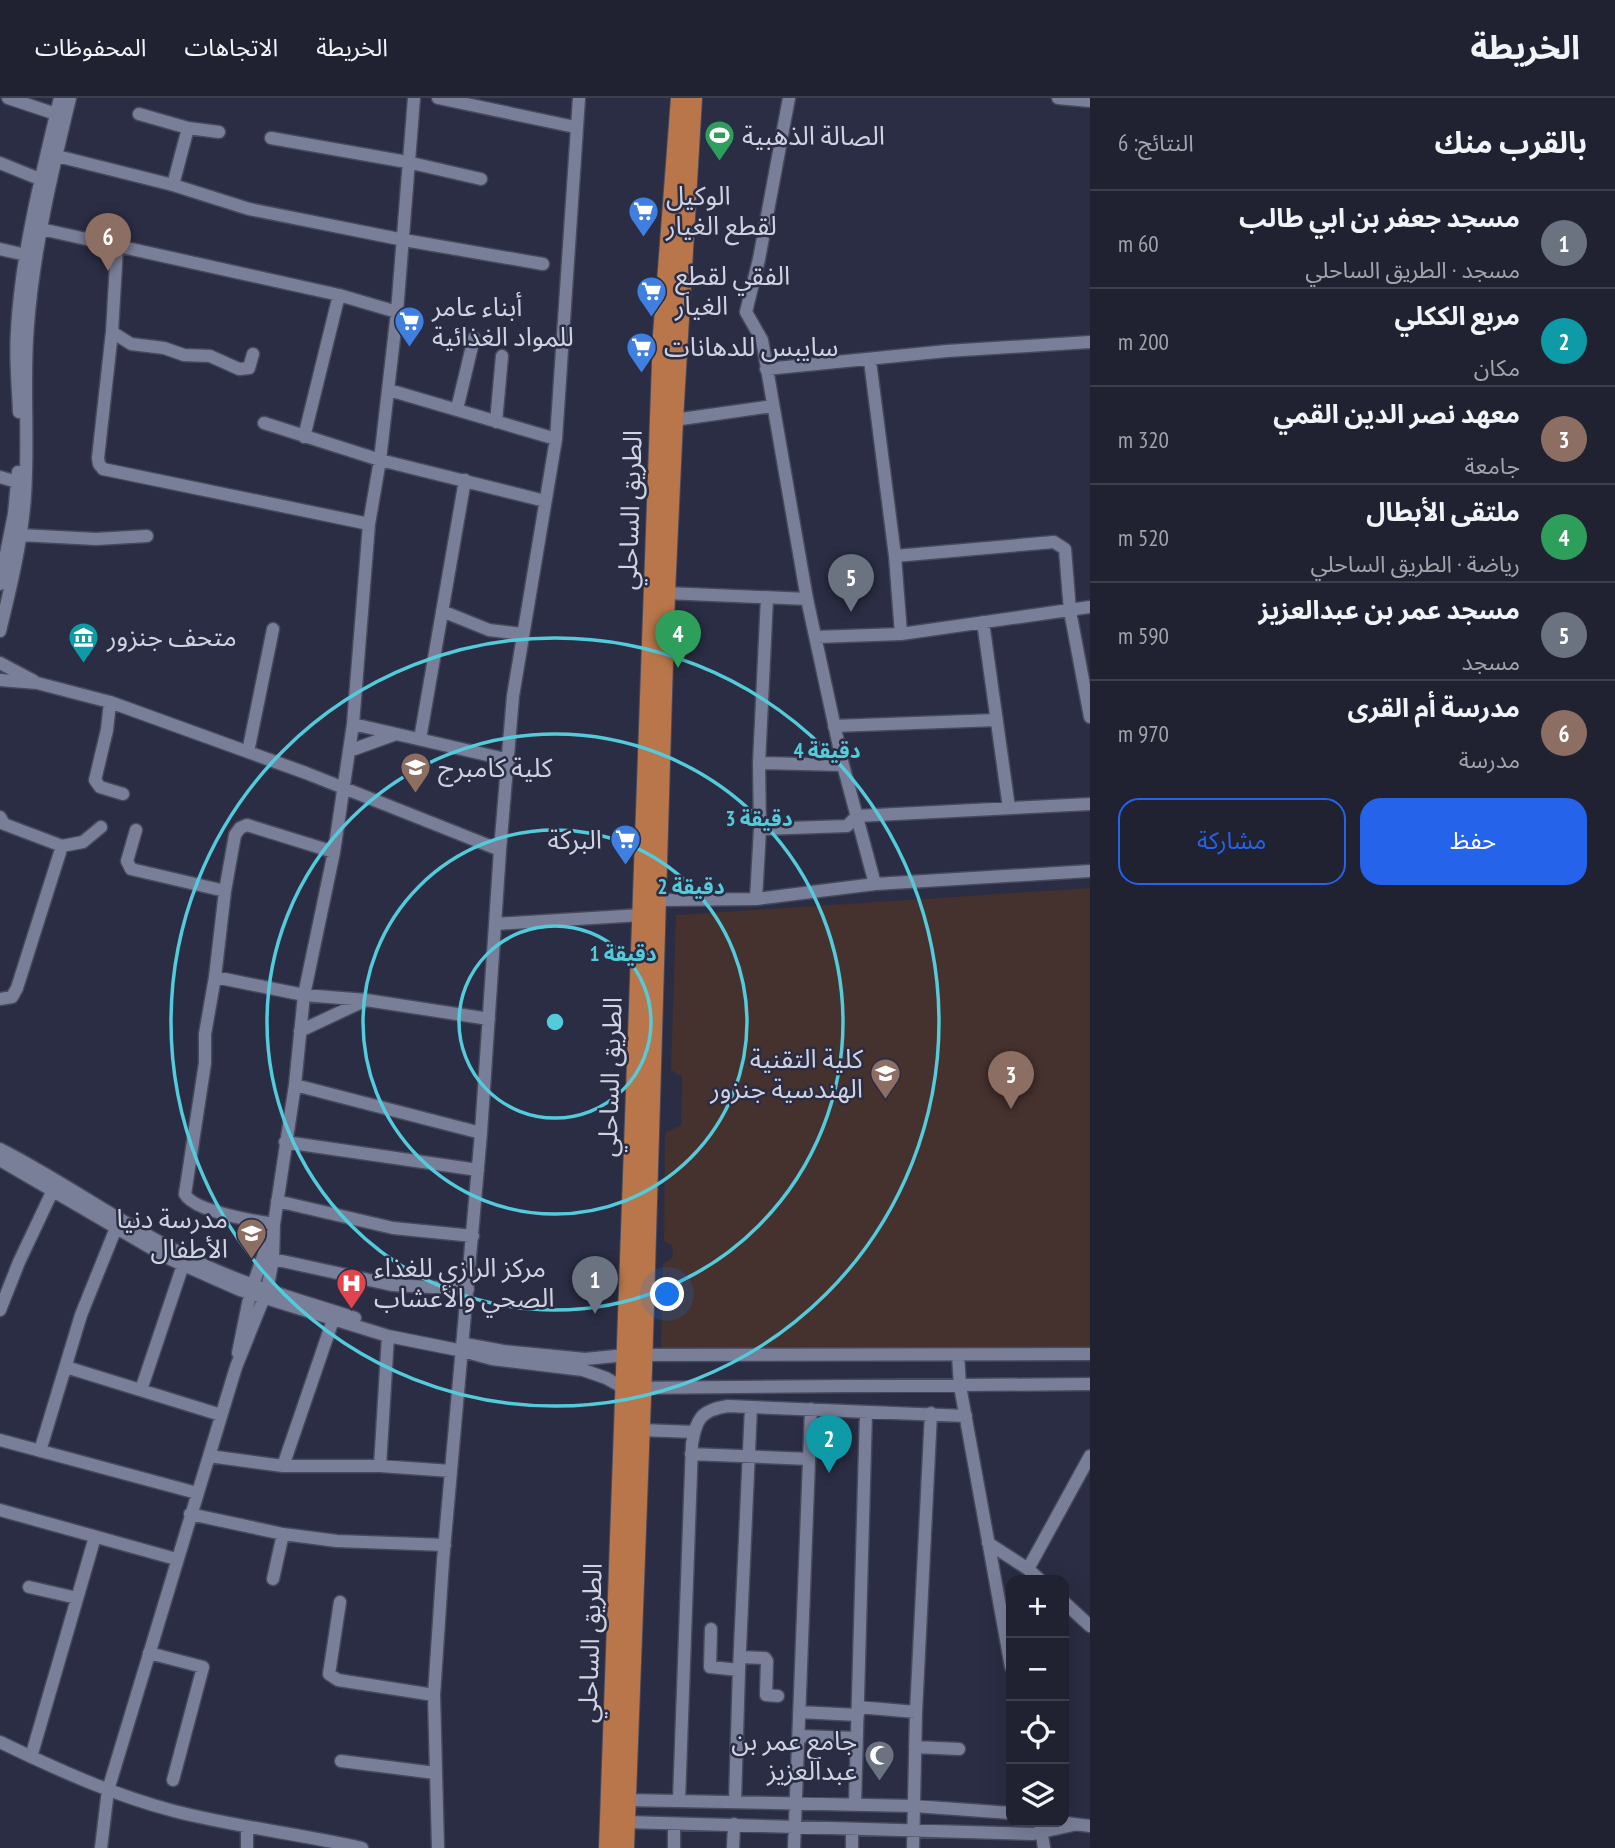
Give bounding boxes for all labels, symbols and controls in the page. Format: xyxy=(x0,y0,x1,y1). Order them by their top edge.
text: الخريطة xyxy=(1470,25,1580,68)
text: المحفوظات xyxy=(35,32,146,63)
text: الاتجاهات xyxy=(184,32,278,63)
text: الخريطة xyxy=(316,32,388,63)
sports icon: الصالة الذهبية xyxy=(702,119,736,163)
place label: الصالة الذهبية xyxy=(742,119,885,152)
text: بالقرب منك xyxy=(1435,122,1587,161)
text: النتائج: 6 xyxy=(1118,128,1194,157)
place label: الوكيل لقطع الغيار xyxy=(665,179,777,246)
supermarket icon: الوكيل لقطع الغيار xyxy=(626,194,660,238)
text: مسجد جعفر بن ابي طالب xyxy=(1239,201,1520,234)
pin: 6 xyxy=(85,213,131,271)
text: 60 m xyxy=(1118,229,1159,258)
text: 1 xyxy=(1559,229,1570,258)
text: مسجد · الطريق الساحلي xyxy=(1305,255,1520,284)
place label: الفقي لقطع الغيار xyxy=(674,259,790,322)
supermarket icon: الفقي لقطع الغيار xyxy=(635,274,669,318)
place label: أبناء عامر للمواد الغذائية xyxy=(431,290,574,353)
text: مربع الككلي xyxy=(1395,299,1520,332)
supermarket icon: أبناء عامر للمواد الغذائية xyxy=(392,305,426,349)
text: 200 m xyxy=(1118,327,1169,356)
text: 2 xyxy=(1559,327,1570,356)
supermarket icon: سايبس للدهانات xyxy=(624,330,658,374)
place label: سايبس للدهانات xyxy=(664,330,838,363)
text: مكان xyxy=(1474,353,1520,382)
text: معهد نصر الدين القمي xyxy=(1273,397,1520,430)
text: 320 m xyxy=(1118,425,1169,454)
text: 3 xyxy=(1559,425,1570,454)
street label: الطريق الساحلي xyxy=(610,429,653,591)
text: جامعة xyxy=(1465,451,1520,480)
text: ملتقى الأبطال xyxy=(1366,495,1520,528)
text: 520 m xyxy=(1118,523,1169,552)
text: 4 xyxy=(1559,523,1570,552)
text: رياضة · الطريق الساحلي xyxy=(1310,549,1520,578)
pin: 5 xyxy=(828,554,874,612)
text: مسجد عمر بن عبدالعزيز xyxy=(1259,593,1520,626)
pin: 4 xyxy=(655,610,701,668)
museum icon: متحف جنزور xyxy=(67,620,101,664)
place label: متحف جنزور xyxy=(106,620,237,653)
text: 590 m xyxy=(1118,621,1169,650)
text: 5 xyxy=(1559,621,1570,650)
text: مسجد xyxy=(1461,647,1520,676)
text: مدرسة أم القرى xyxy=(1347,691,1520,724)
text: 970 m xyxy=(1118,719,1169,748)
text: 6 xyxy=(1559,719,1570,748)
text: 4 دقيقة xyxy=(793,737,861,764)
text: مدرسة xyxy=(1459,745,1520,774)
school or university icon: كلية كامبرج xyxy=(398,751,432,795)
place label: كلية كامبرج xyxy=(438,751,552,787)
button: مشاركة xyxy=(1118,798,1346,885)
button: حفظ xyxy=(1360,798,1587,885)
text: 3 دقيقة xyxy=(725,805,793,832)
place label: البركة xyxy=(548,823,602,856)
supermarket icon: البركة xyxy=(608,823,642,867)
text: 2 دقيقة xyxy=(657,873,725,900)
text: 1 دقيقة xyxy=(589,940,657,967)
street label: الطريق الساحلي xyxy=(590,996,633,1158)
centre of rings xyxy=(543,1010,567,1034)
place label: كلية التقنية الهندسية جنزور xyxy=(709,1042,863,1105)
pin: 3 xyxy=(988,1051,1034,1109)
school or university icon: كلية التقنية الهندسية جنزور xyxy=(869,1057,903,1101)
place label: مدرسة دنيا الأطفال xyxy=(117,1202,228,1265)
school or university icon: مدرسة دنيا الأطفال xyxy=(234,1217,268,1261)
place label: مركز الرازي للغذاء الصحي والأعشاب xyxy=(374,1251,554,1318)
pin: 1 xyxy=(572,1256,618,1314)
hospital icon: مركز الرازي للغذاء الصحي والأعشاب xyxy=(334,1266,368,1310)
your location xyxy=(650,1277,684,1311)
pin: 2 xyxy=(806,1415,852,1473)
street label: الطريق الساحلي xyxy=(570,1562,613,1724)
map controls xyxy=(1006,1575,1069,1827)
button: + xyxy=(1006,1575,1069,1638)
button: − xyxy=(1006,1638,1069,1701)
button: locate xyxy=(1006,1701,1069,1764)
place label: جامع عمر بن عبدالعزيز xyxy=(731,1724,857,1787)
mosque icon: جامع عمر بن عبدالعزيز xyxy=(863,1739,897,1783)
button: layers xyxy=(1006,1764,1069,1827)

